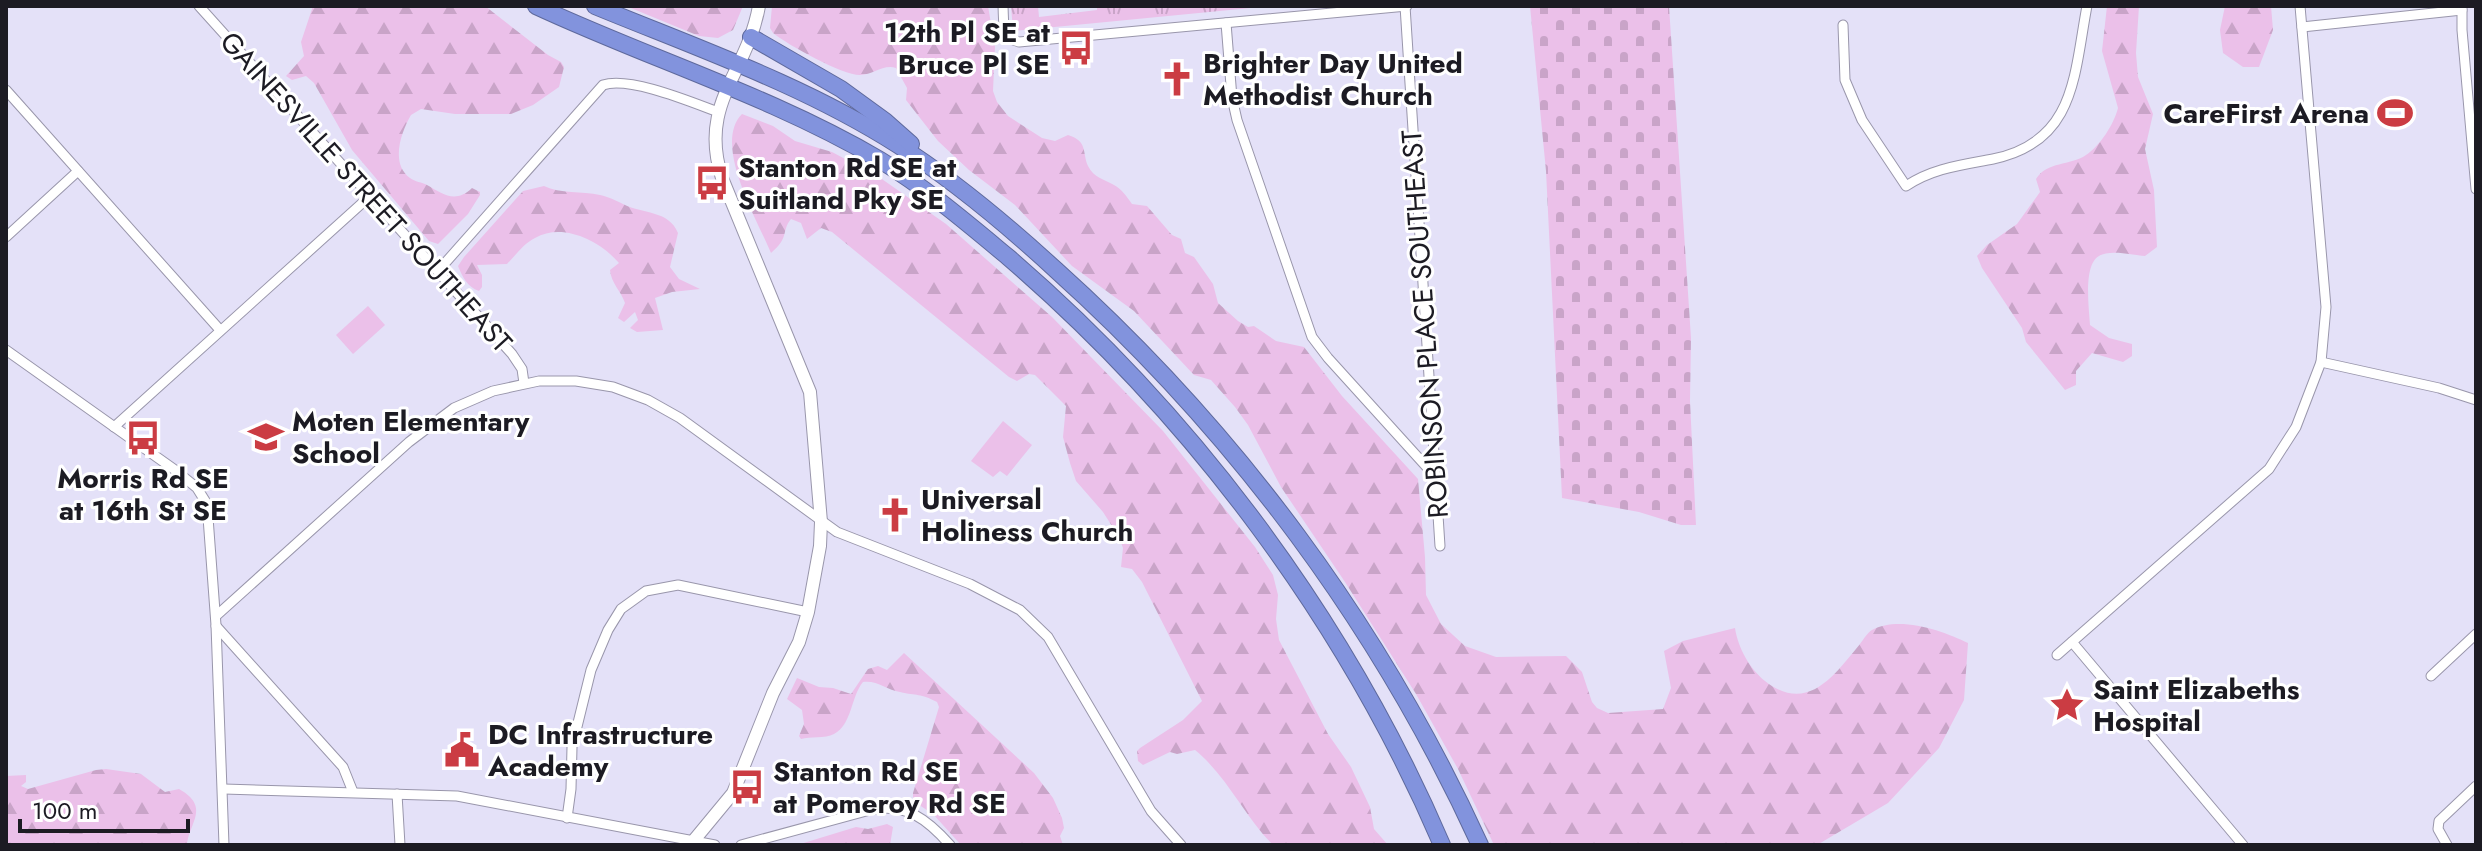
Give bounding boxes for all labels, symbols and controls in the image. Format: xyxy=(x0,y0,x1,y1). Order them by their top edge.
place label: 12th Pl SE at Bruce Pl SE xyxy=(884,12,1050,85)
street label: GAINESVILLE STREET SOUTHEAST xyxy=(210,22,522,362)
bus stop icon: 12th Pl SE at Bruce Pl SE xyxy=(1057,29,1095,67)
place label: Brighter Day United Methodist Church xyxy=(1203,43,1463,116)
church icon: Brighter Day United Methodist Church xyxy=(1158,60,1196,98)
place label: CareFirst Arena xyxy=(2163,93,2369,134)
sports icon: CareFirst Arena xyxy=(2376,94,2414,132)
street label: ROBINSON PLACE SOUTHEAST xyxy=(1391,128,1459,520)
place label: Stanton Rd SE at Suitland Pky SE xyxy=(738,147,956,220)
bus stop icon: Stanton Rd SE at Suitland Pky SE xyxy=(693,164,731,202)
place label: Moten Elementary School xyxy=(292,401,530,474)
school or university icon: Moten Elementary School xyxy=(247,418,285,456)
bus stop icon: Morris Rd SE at 16th St SE xyxy=(124,419,162,457)
place label: Morris Rd SE at 16th St SE xyxy=(57,458,229,531)
place label: Universal Holiness Church xyxy=(921,479,1133,552)
church icon: Universal Holiness Church xyxy=(876,496,914,534)
place label: Saint Elizabeths Hospital xyxy=(2093,669,2300,742)
place icon: Saint Elizabeths Hospital xyxy=(2048,686,2086,724)
place label: DC Infrastructure Academy xyxy=(487,714,713,787)
public building icon: DC Infrastructure Academy xyxy=(443,731,481,769)
place label: Stanton Rd SE at Pomeroy Rd SE xyxy=(773,751,1006,824)
bus stop icon: Stanton Rd SE at Pomeroy Rd SE xyxy=(728,768,766,806)
scale bar xyxy=(20,783,188,833)
text: 100 m xyxy=(32,793,98,828)

